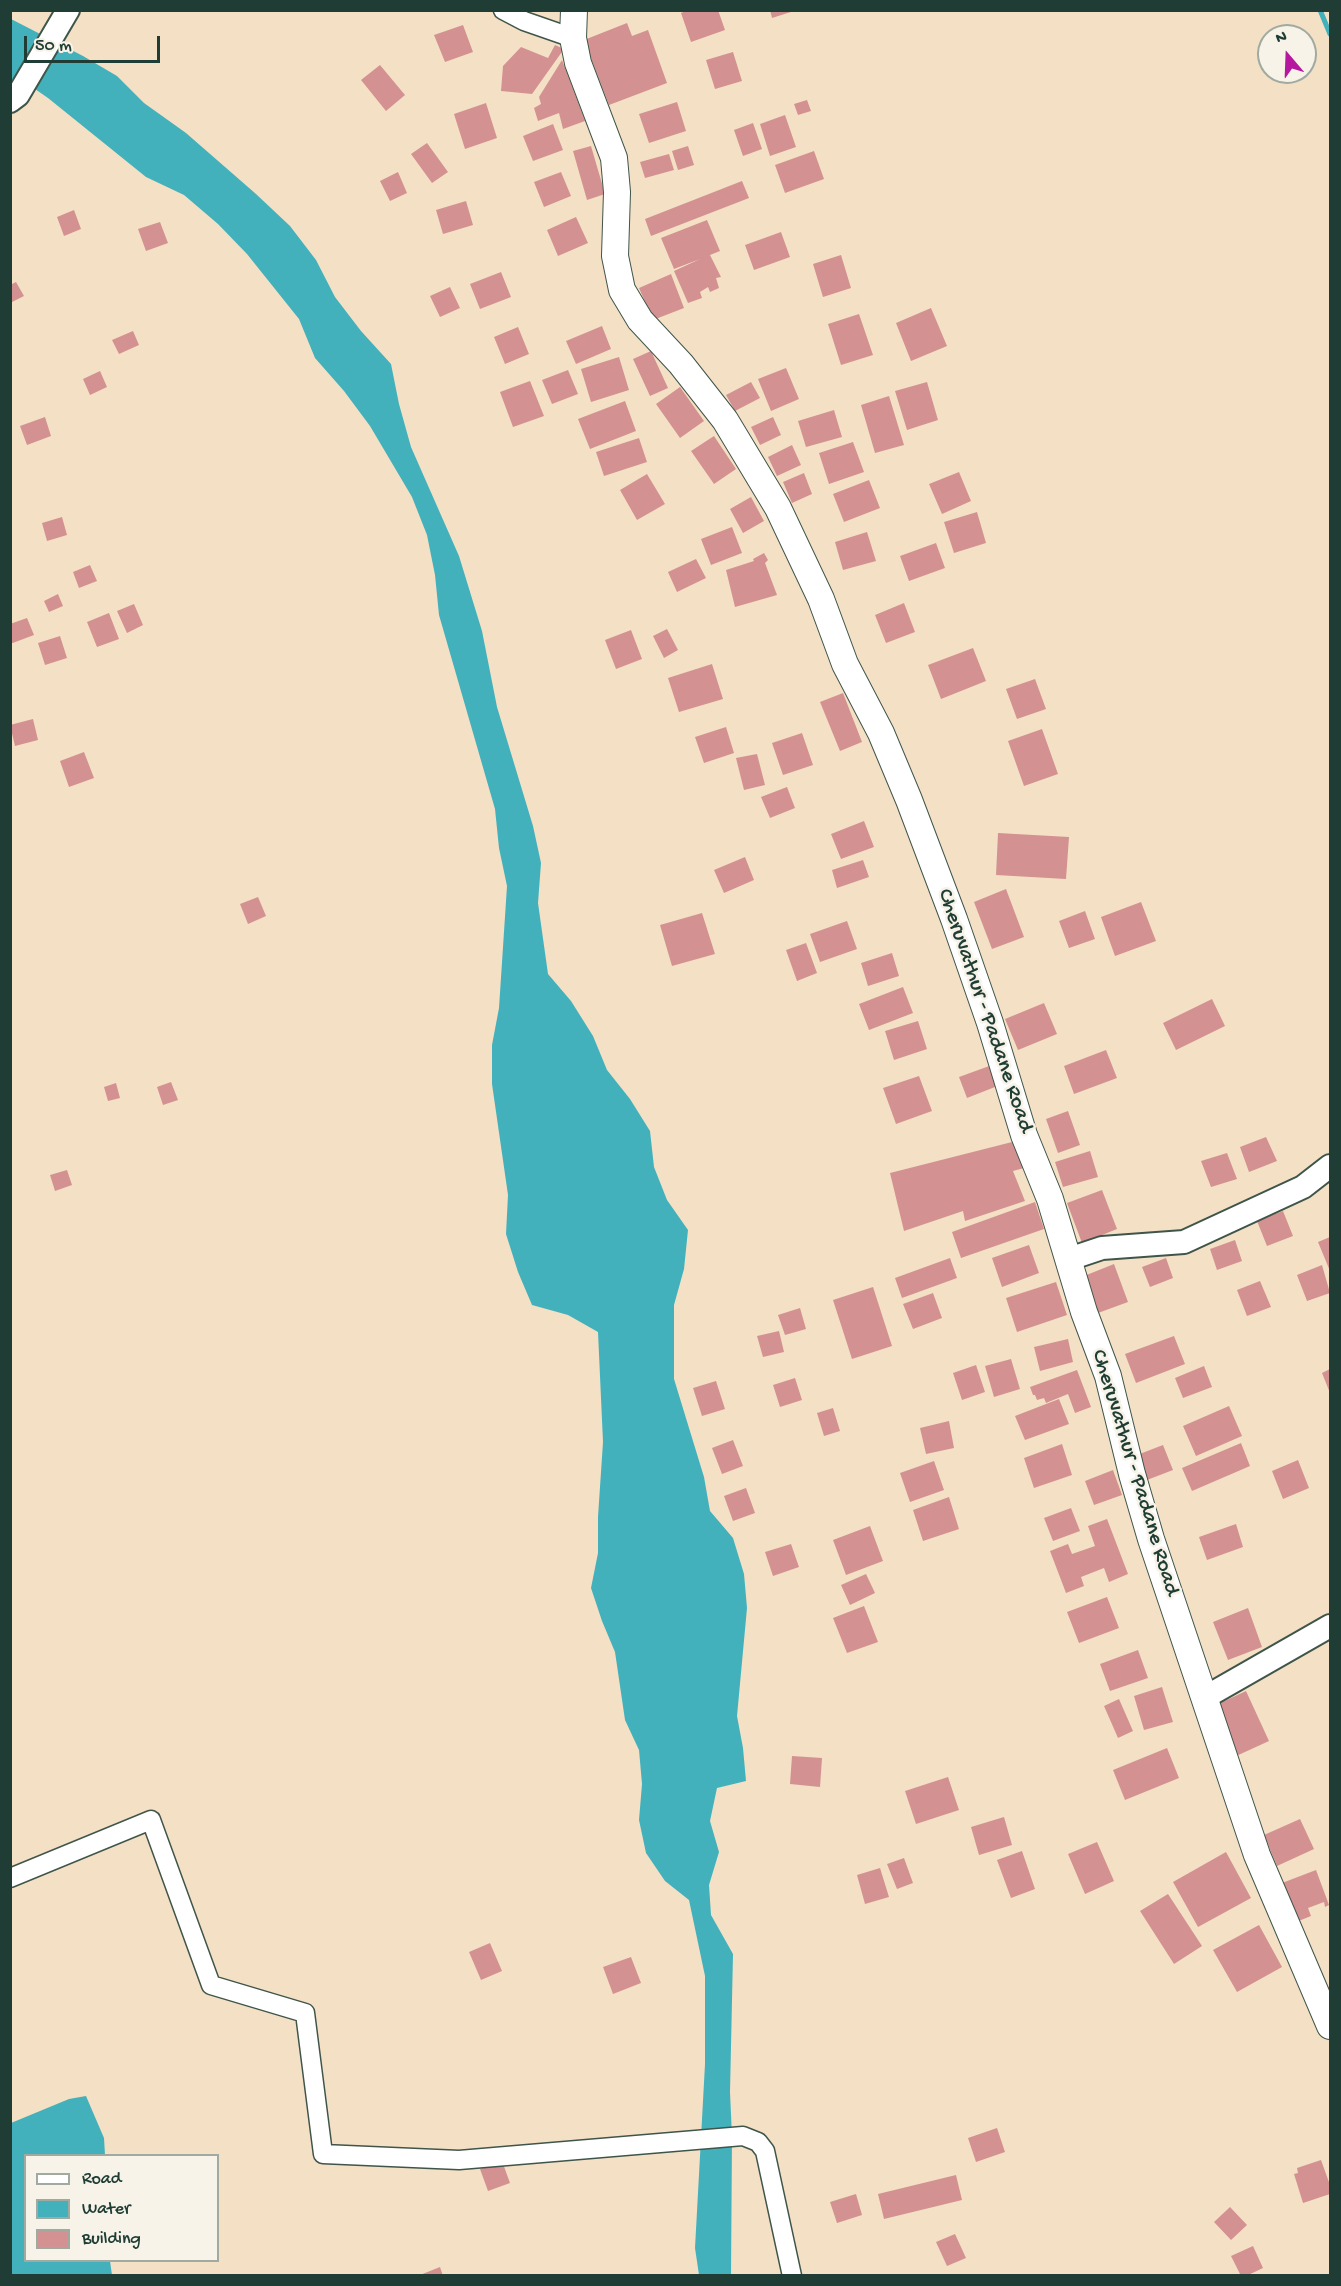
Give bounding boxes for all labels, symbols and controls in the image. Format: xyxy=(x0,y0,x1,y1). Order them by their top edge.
scale bar xyxy=(27,24,164,62)
north arrow xyxy=(1257,24,1317,84)
text: N xyxy=(1274,28,1290,49)
text: 50 m xyxy=(35,36,72,57)
street label: Cheruvathur - Padane Road xyxy=(930,886,1038,1136)
street label: Cheruvathur - Padane Road xyxy=(1084,1347,1184,1599)
legend xyxy=(24,2154,219,2262)
text: Road xyxy=(82,2169,121,2190)
text: Water xyxy=(82,2199,130,2220)
text: Building xyxy=(82,2229,141,2250)

